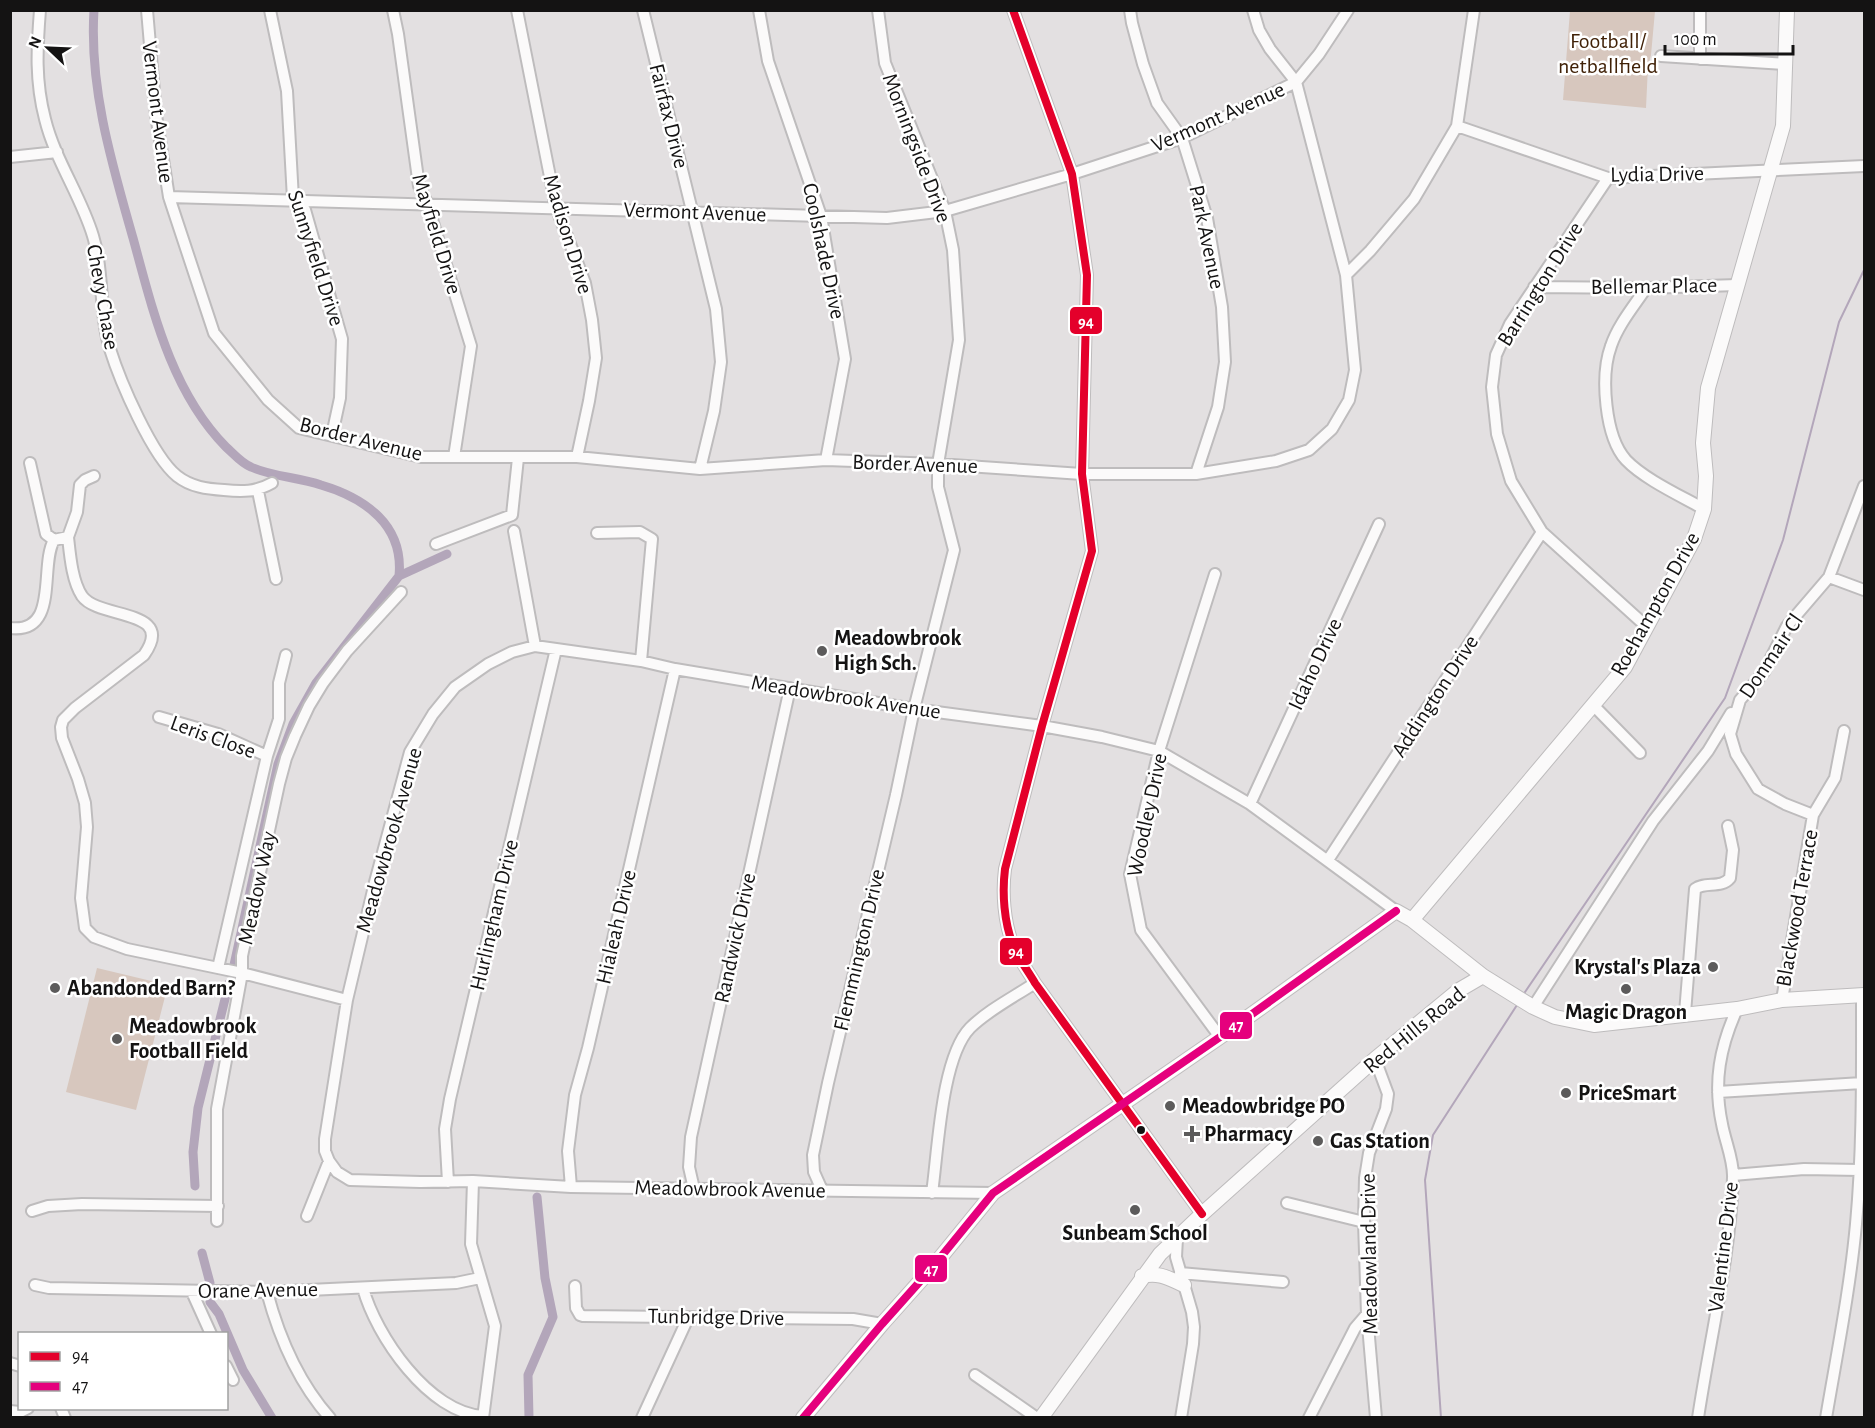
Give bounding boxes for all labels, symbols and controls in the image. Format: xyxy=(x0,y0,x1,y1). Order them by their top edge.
north arrow xyxy=(18,18,78,78)
scale bar xyxy=(1665,18,1792,56)
park label: Football/ netballfield xyxy=(1558,30,1658,77)
text: 100 m xyxy=(1674,31,1717,49)
text: N xyxy=(26,34,45,51)
street label: Vermont Avenue xyxy=(138,40,178,184)
street label: Fairfax Drive xyxy=(645,61,693,171)
street label: Morningside Drive xyxy=(878,70,956,226)
street label: Vermont Avenue xyxy=(1148,78,1288,156)
street label: Lydia Drive xyxy=(1610,162,1704,186)
street label: Mayfield Drive xyxy=(408,171,466,297)
street label: Madison Drive xyxy=(539,172,597,296)
street label: Coolshade Drive xyxy=(799,181,849,321)
street label: Park Avenue xyxy=(1185,183,1229,291)
street label: Sunnyfield Drive xyxy=(284,187,348,329)
street label: Vermont Avenue xyxy=(623,199,767,225)
street label: Barrington Drive xyxy=(1493,218,1587,350)
street label: Chevy Chase xyxy=(83,243,123,351)
street label: Bellemar Place xyxy=(1590,274,1718,298)
line badge: 94 xyxy=(1069,306,1103,335)
text: 94 xyxy=(1078,314,1094,330)
street label: Border Avenue xyxy=(297,413,425,465)
street label: Border Avenue xyxy=(852,451,978,477)
street label: Roehampton Drive xyxy=(1606,528,1704,680)
street label: Donmair Cl xyxy=(1735,610,1807,702)
street label: Idaho Drive xyxy=(1284,615,1346,713)
place label: Meadowbrook High Sch. xyxy=(834,627,961,674)
street label: Addington Drive xyxy=(1388,631,1482,761)
marker: Meadowbrook High Sch. xyxy=(815,644,829,658)
street label: Meadowbrook Avenue xyxy=(750,671,942,723)
street label: Leris Close xyxy=(167,711,259,763)
street label: Meadowbrook Avenue xyxy=(352,745,426,935)
street label: Woodley Drive xyxy=(1123,751,1171,879)
street label: Blackwood Terrace xyxy=(1772,828,1822,988)
street label: Meadow Way xyxy=(234,829,280,947)
street label: Hurlingham Drive xyxy=(466,837,522,993)
street label: Hialeah Drive xyxy=(592,867,640,987)
street label: Flemmington Drive xyxy=(830,867,888,1033)
street label: Randwick Drive xyxy=(710,871,760,1005)
line badge: 94 xyxy=(999,937,1033,966)
text: 94 xyxy=(1008,944,1024,960)
place label: Krystal's Plaza xyxy=(1574,956,1701,979)
marker: Krystal's Plaza xyxy=(1706,960,1720,974)
place label: Abandonded Barn? xyxy=(67,977,235,999)
marker: Abandonded Barn? xyxy=(48,981,62,995)
marker: Magic Dragon xyxy=(1619,982,1633,996)
street label: Red Hills Road xyxy=(1359,983,1469,1077)
place label: Magic Dragon xyxy=(1565,1001,1687,1023)
line badge: 47 xyxy=(1219,1011,1253,1040)
place label: Meadowbrook Football Field xyxy=(129,1015,256,1062)
text: 47 xyxy=(1229,1018,1244,1034)
marker: Meadowbrook Football Field xyxy=(110,1032,124,1046)
place label: PriceSmart xyxy=(1578,1082,1677,1104)
marker: PriceSmart xyxy=(1559,1086,1573,1100)
place label: Meadowbridge PO xyxy=(1182,1095,1345,1117)
marker: Meadowbridge PO xyxy=(1163,1099,1177,1113)
place label: Pharmacy xyxy=(1204,1123,1293,1146)
unlabelled marker xyxy=(1135,1124,1147,1136)
marker: Pharmacy xyxy=(1185,1127,1199,1141)
place label: Gas Station xyxy=(1330,1130,1430,1152)
marker: Gas Station xyxy=(1311,1134,1325,1148)
street label: Meadowland Drive xyxy=(1357,1173,1381,1335)
street label: Meadowbrook Avenue xyxy=(634,1176,826,1202)
street label: Valentine Drive xyxy=(1704,1180,1742,1314)
marker: Sunbeam School xyxy=(1128,1203,1142,1217)
place label: Sunbeam School xyxy=(1062,1222,1208,1244)
line badge: 47 xyxy=(914,1254,948,1283)
text: 47 xyxy=(924,1262,939,1278)
street label: Orane Avenue xyxy=(198,1278,318,1302)
street label: Tunbridge Drive xyxy=(647,1305,785,1329)
legend xyxy=(18,1332,228,1410)
text: 94 xyxy=(72,1348,89,1366)
text: 47 xyxy=(72,1378,88,1396)

